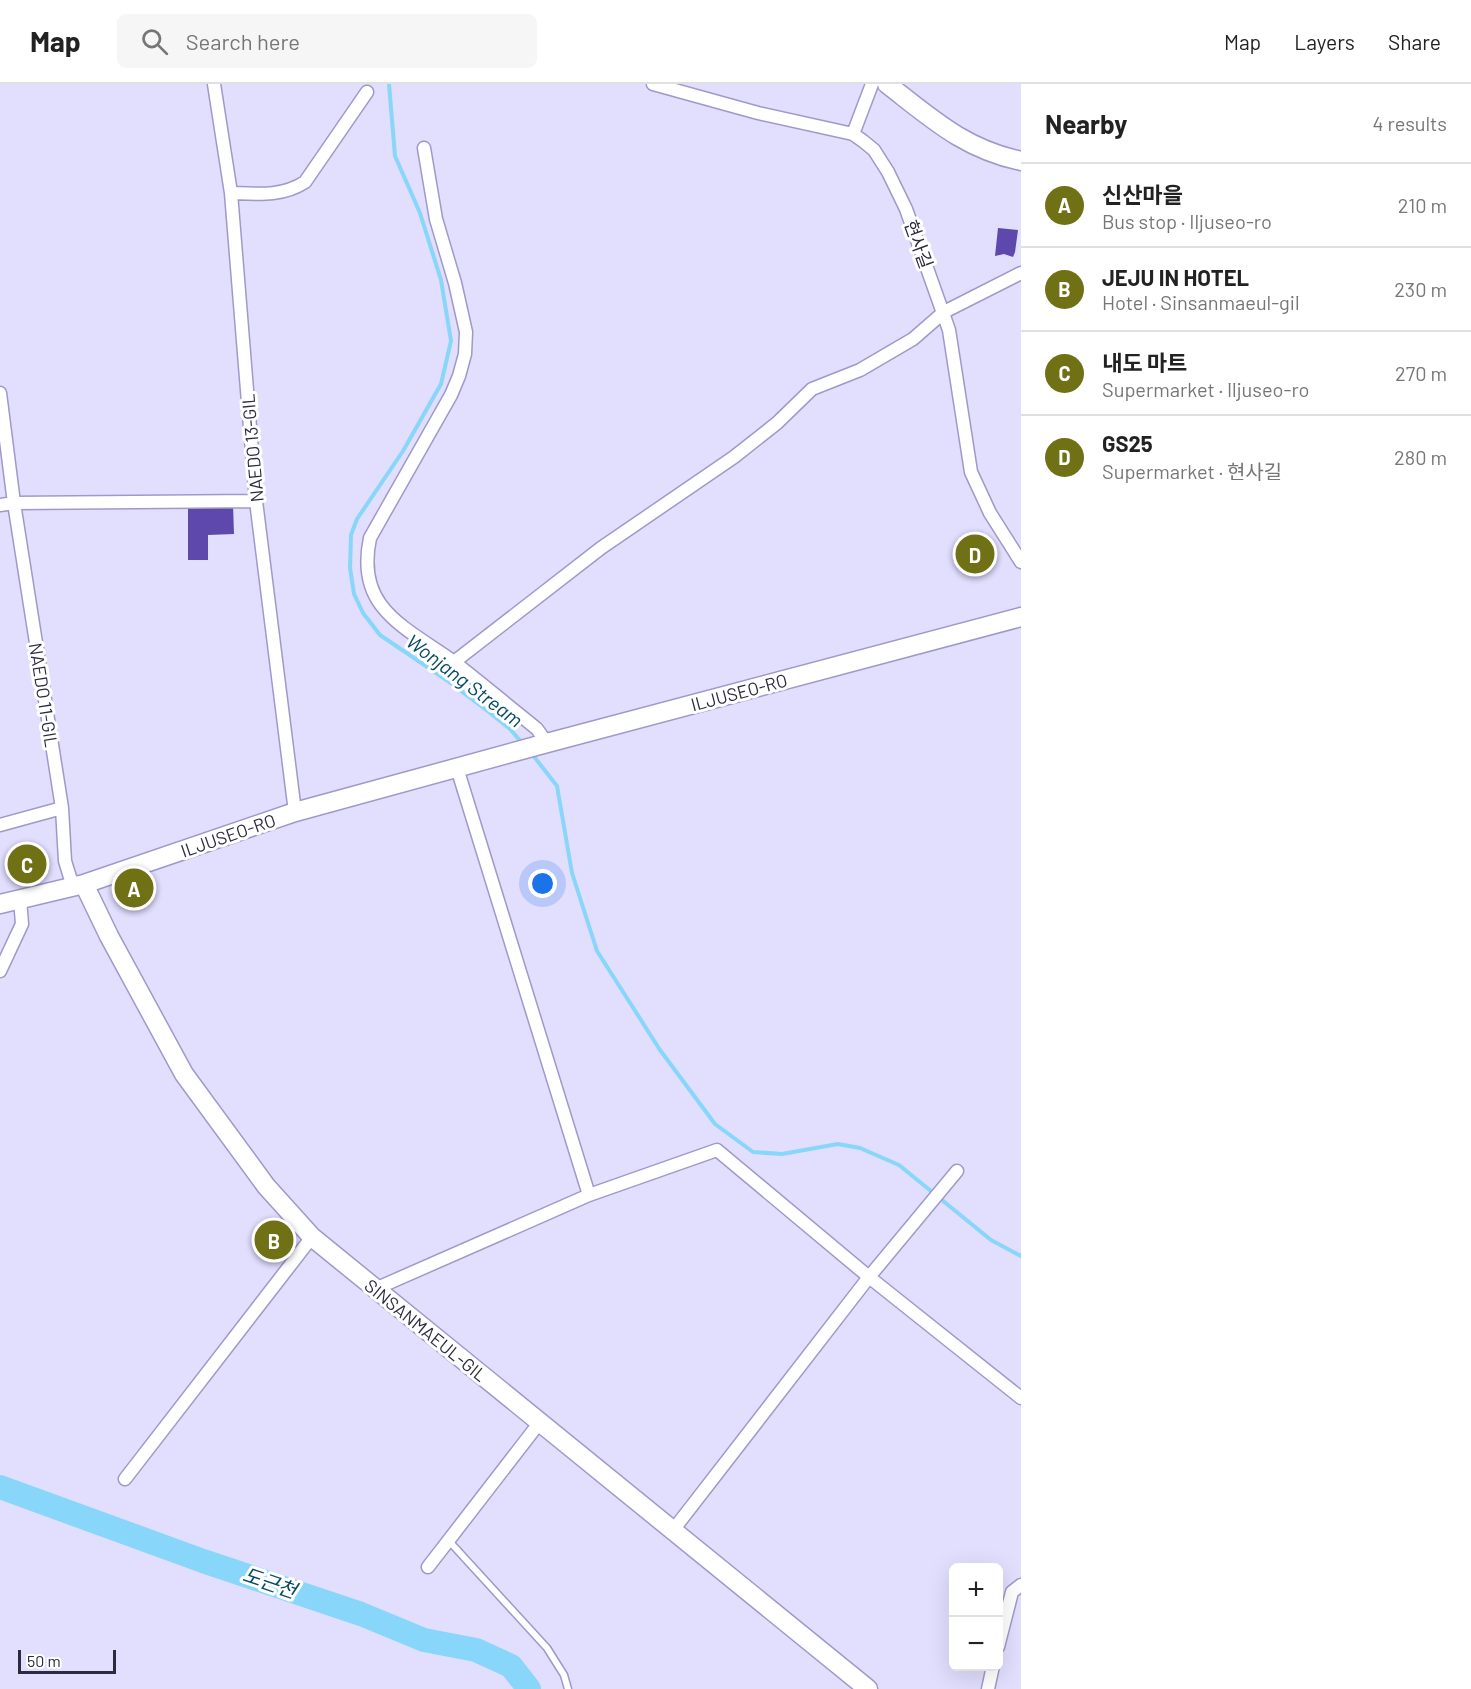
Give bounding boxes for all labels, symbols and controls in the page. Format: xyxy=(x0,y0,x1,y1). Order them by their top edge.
search box xyxy=(117,14,537,68)
text: Map xyxy=(30,24,81,58)
icon: search xyxy=(138,25,171,58)
text: Search here xyxy=(186,28,300,54)
text: Map xyxy=(1224,29,1261,54)
text: Layers xyxy=(1294,29,1355,54)
text: Share xyxy=(1388,29,1441,54)
text: Nearby xyxy=(1045,108,1127,139)
text: 4 results xyxy=(1372,111,1447,135)
text: 신산마을 xyxy=(1102,181,1183,207)
text: A xyxy=(1058,193,1071,217)
text: 210 m xyxy=(1398,193,1447,217)
text: Bus stop · Iljuseo-ro xyxy=(1102,209,1272,233)
street label: 현사길 xyxy=(900,217,938,271)
text: JEJU IN HOTEL xyxy=(1102,264,1249,290)
text: B xyxy=(1058,277,1071,301)
text: 230 m xyxy=(1394,277,1447,301)
text: Hotel · Sinsanmaeul-gil xyxy=(1102,290,1300,314)
text: 내도 마트 xyxy=(1102,349,1187,375)
text: C xyxy=(1058,361,1071,385)
text: 270 m xyxy=(1395,361,1447,385)
text: Supermarket · Iljuseo-ro xyxy=(1102,377,1309,401)
street label: NAEDO 13-GIL xyxy=(236,393,268,503)
text: GS25 xyxy=(1102,430,1153,456)
text: D xyxy=(1058,445,1071,469)
text: 280 m xyxy=(1394,445,1447,469)
text: Supermarket · 현사길 xyxy=(1102,459,1282,483)
pin: D xyxy=(956,532,994,576)
water label: Wonjang Stream xyxy=(402,628,528,732)
street label: NAEDO 11-GIL xyxy=(25,641,63,749)
street label: ILJUSEO-RO xyxy=(688,669,790,715)
street label: ILJUSEO-RO xyxy=(178,809,278,861)
pin: C xyxy=(8,842,46,886)
pin: A xyxy=(114,866,154,910)
your location xyxy=(528,869,557,898)
pin: B xyxy=(254,1218,294,1262)
street label: SINSANMAEUL-GIL xyxy=(361,1274,491,1386)
water label: 도근천 xyxy=(240,1562,302,1603)
map controls xyxy=(949,1563,1003,1671)
button: + xyxy=(949,1563,1003,1617)
button: − xyxy=(949,1617,1003,1671)
scale bar xyxy=(18,1647,116,1674)
text: 50 m xyxy=(27,1651,61,1670)

